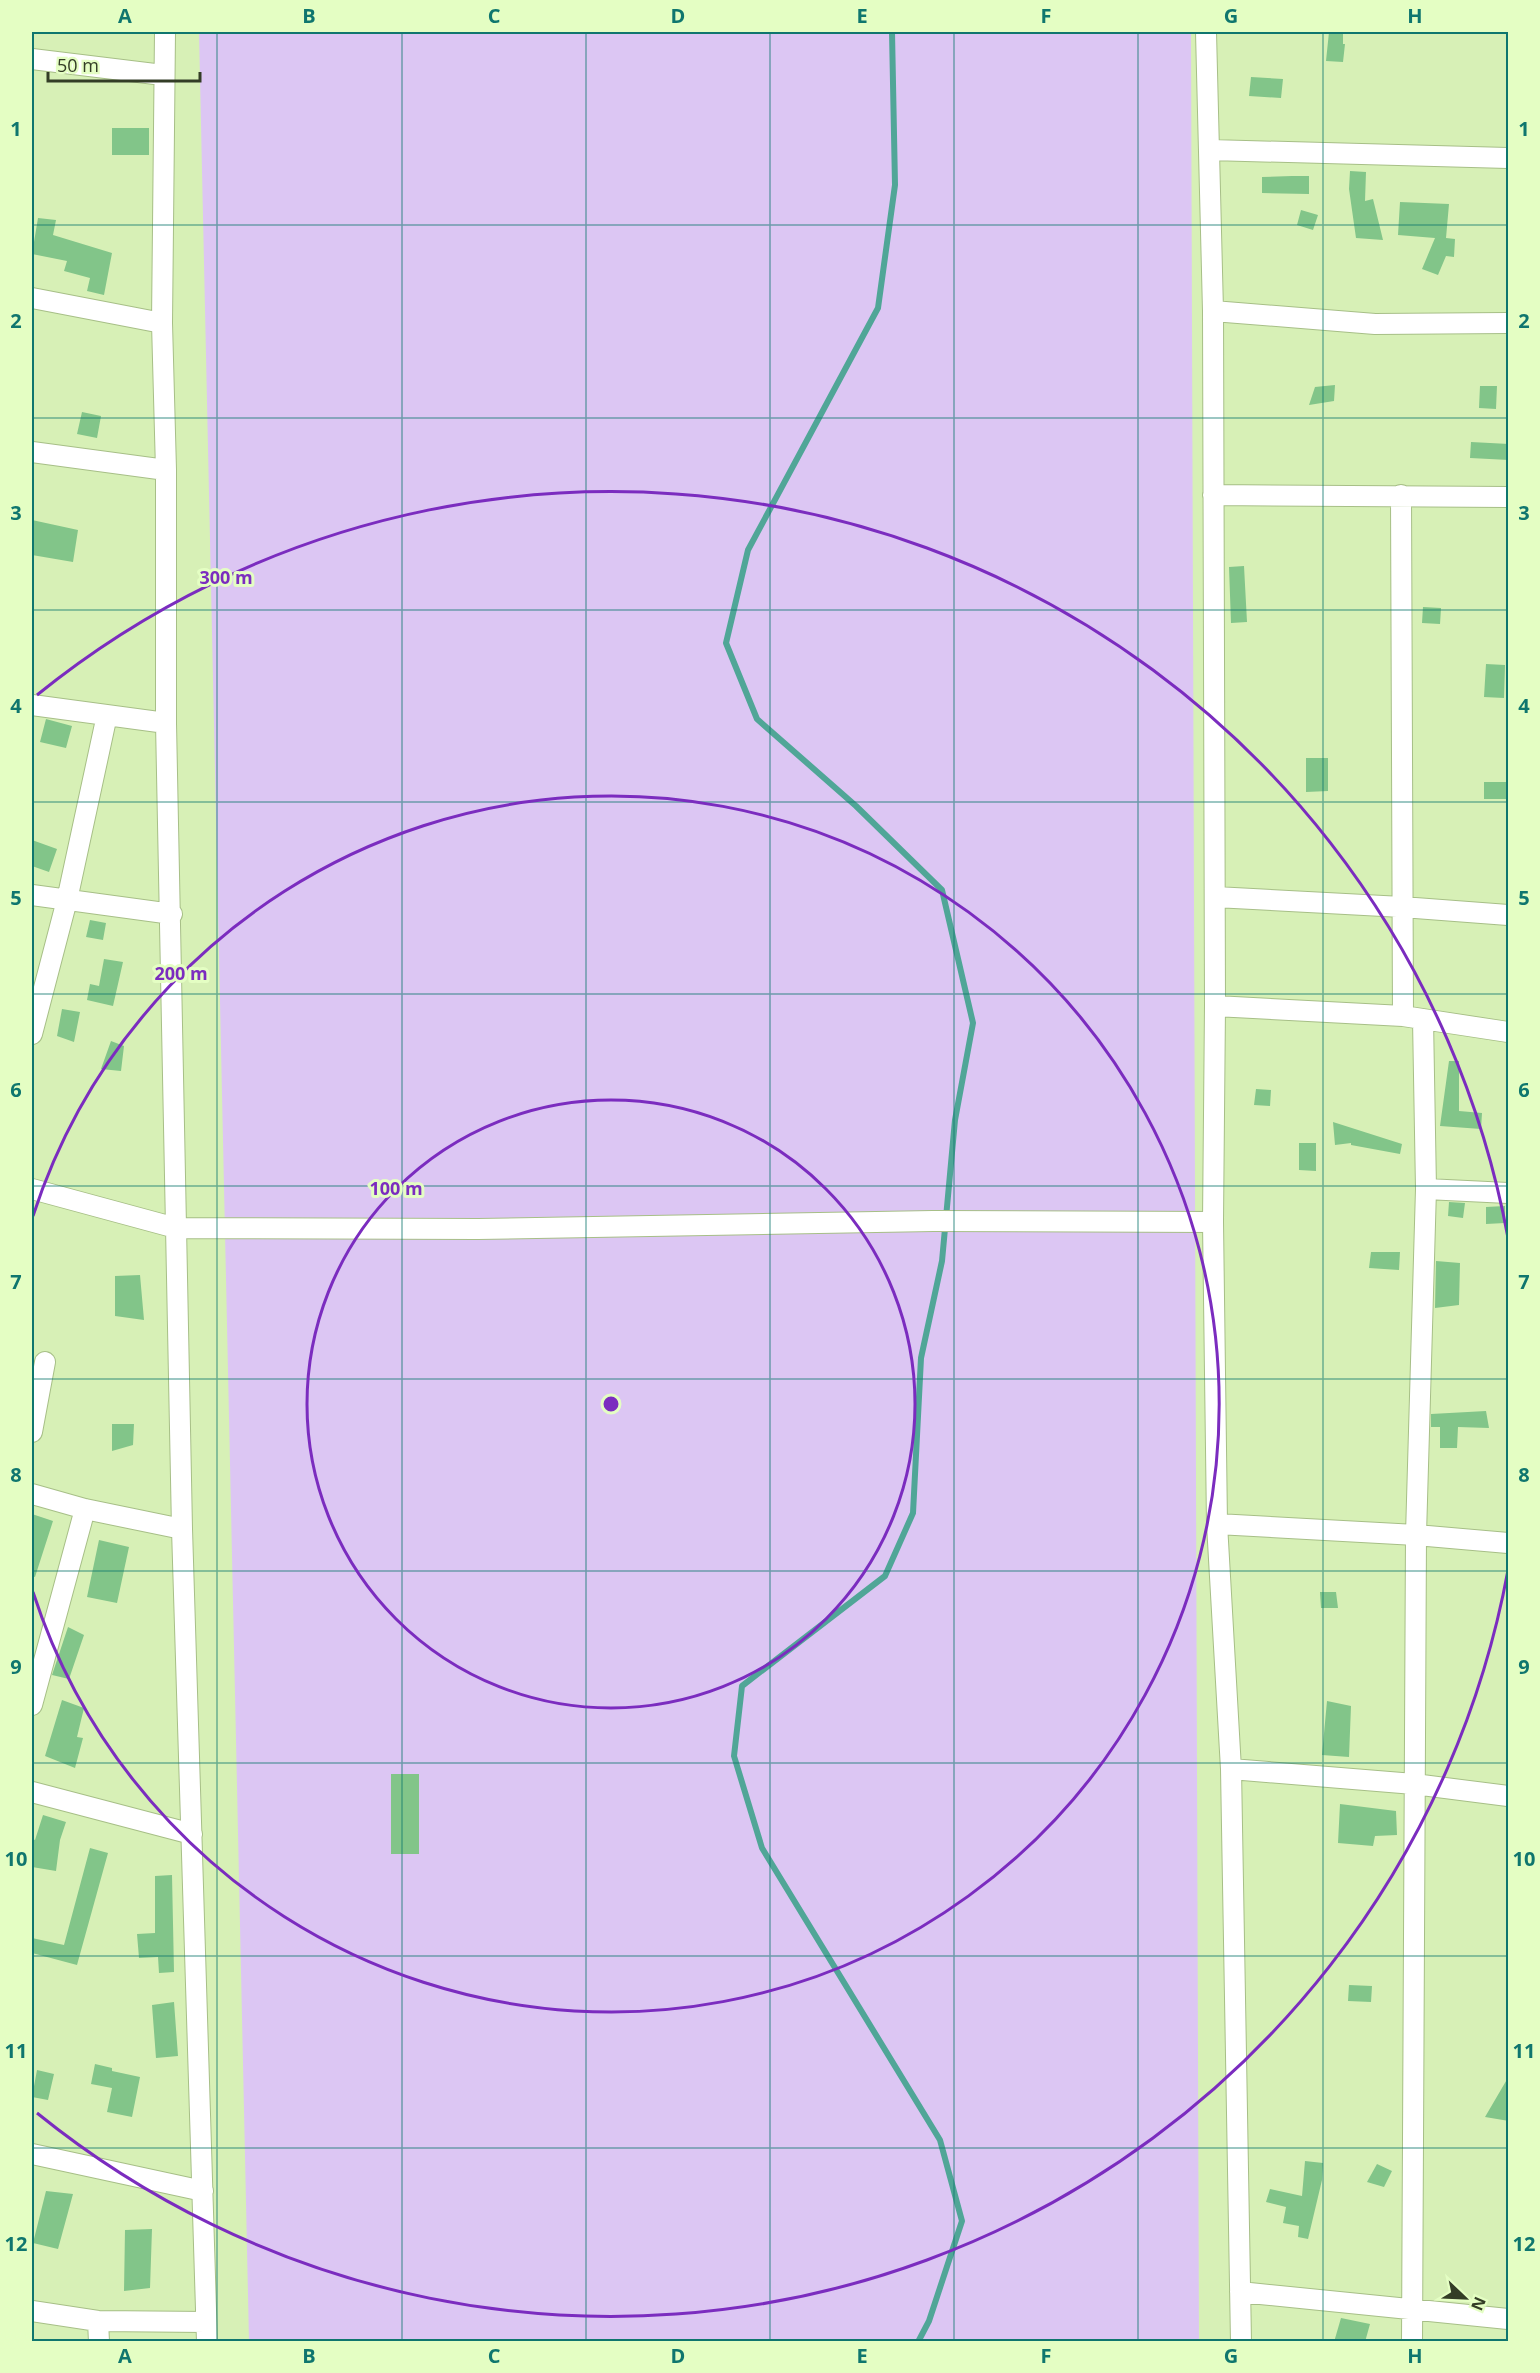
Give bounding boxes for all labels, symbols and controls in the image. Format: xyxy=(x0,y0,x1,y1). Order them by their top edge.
text: A xyxy=(118,2,132,29)
text: B xyxy=(302,2,316,29)
text: C xyxy=(488,2,501,29)
text: D xyxy=(671,2,685,29)
text: E xyxy=(856,2,868,29)
text: F xyxy=(1041,2,1051,29)
text: G xyxy=(1224,2,1238,29)
text: H xyxy=(1407,2,1423,29)
scale bar xyxy=(48,45,200,83)
text: 50 m xyxy=(57,53,99,77)
text: 1 xyxy=(10,115,22,142)
text: 1 xyxy=(1518,115,1530,142)
text: 2 xyxy=(10,307,22,334)
text: 2 xyxy=(1518,307,1530,334)
text: 3 xyxy=(10,499,22,526)
text: 3 xyxy=(1518,499,1530,526)
text: 300 m xyxy=(199,565,253,589)
text: 4 xyxy=(10,692,22,719)
text: 4 xyxy=(1518,692,1530,719)
text: 5 xyxy=(10,884,22,911)
text: 5 xyxy=(1518,884,1530,911)
text: 200 m xyxy=(154,961,208,985)
text: 6 xyxy=(10,1076,22,1103)
text: 6 xyxy=(1518,1076,1530,1103)
text: 100 m xyxy=(369,1176,423,1200)
text: 7 xyxy=(10,1268,22,1295)
text: 7 xyxy=(1518,1268,1530,1295)
centre of rings xyxy=(601,1394,621,1414)
text: 8 xyxy=(10,1461,22,1488)
text: 8 xyxy=(1518,1461,1530,1488)
text: 9 xyxy=(10,1653,22,1680)
text: 9 xyxy=(1518,1653,1530,1680)
text: 10 xyxy=(5,1845,27,1872)
text: 10 xyxy=(1513,1845,1535,1872)
text: 11 xyxy=(5,2037,27,2064)
text: 11 xyxy=(1513,2037,1535,2064)
text: 12 xyxy=(5,2230,27,2257)
text: 12 xyxy=(1513,2230,1535,2257)
north arrow xyxy=(1435,2268,1495,2328)
text: N xyxy=(1466,2294,1491,2314)
text: A xyxy=(118,2342,132,2369)
text: B xyxy=(302,2342,316,2369)
text: C xyxy=(488,2342,501,2369)
text: D xyxy=(671,2342,685,2369)
text: E xyxy=(856,2342,868,2369)
text: F xyxy=(1041,2342,1051,2369)
text: G xyxy=(1224,2342,1238,2369)
text: H xyxy=(1407,2342,1423,2369)

